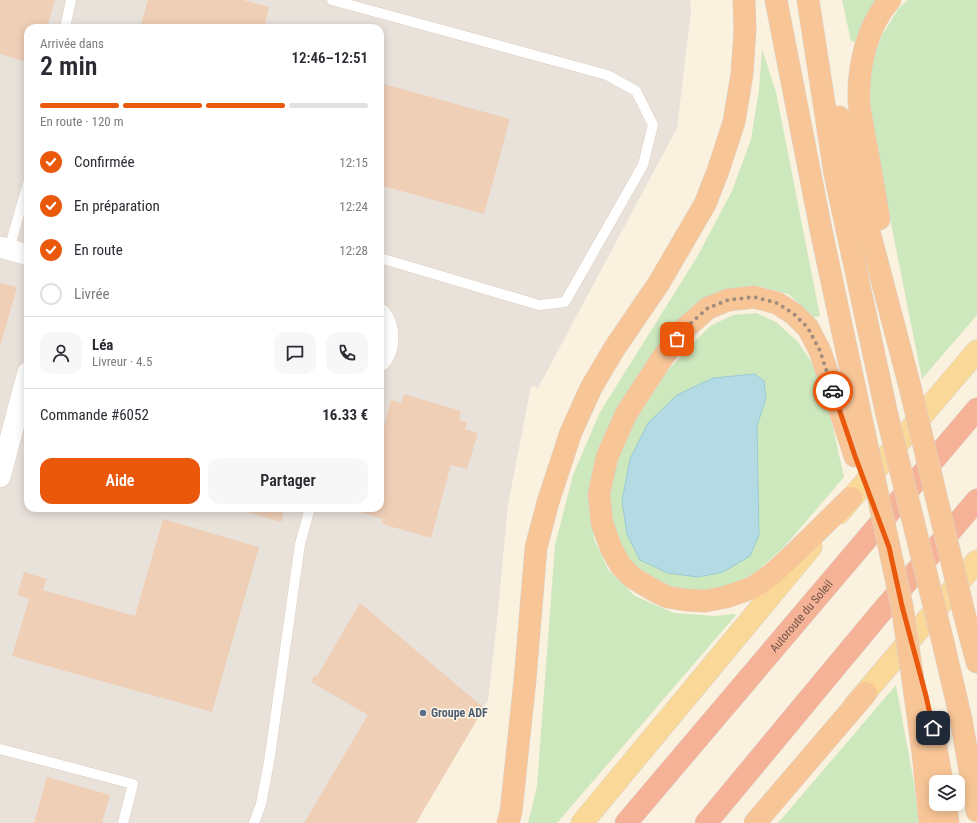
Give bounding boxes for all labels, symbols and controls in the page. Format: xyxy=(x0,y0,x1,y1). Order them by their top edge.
text: Arrivée dans xyxy=(40,36,104,51)
text: 12:46–12:51 xyxy=(291,49,368,67)
text: 2 min xyxy=(40,51,98,81)
text: En route · 120 m xyxy=(40,114,123,129)
icon: check xyxy=(40,151,62,173)
text: Confirmée xyxy=(74,153,135,171)
text: 12:15 xyxy=(339,155,368,170)
icon: check xyxy=(40,195,62,217)
text: En préparation xyxy=(74,197,160,215)
text: 12:24 xyxy=(339,199,368,214)
icon: check xyxy=(40,239,62,261)
text: En route xyxy=(74,241,123,259)
text: 12:28 xyxy=(339,243,368,258)
text: Livrée xyxy=(74,285,110,303)
pin xyxy=(660,322,694,356)
icon: bag xyxy=(666,328,688,350)
button: person xyxy=(40,332,82,374)
button: chat xyxy=(274,332,316,374)
button: phone xyxy=(326,332,368,374)
text: Léa xyxy=(92,336,113,354)
text: Livreur · 4.5 xyxy=(92,354,152,369)
courier xyxy=(813,371,853,411)
icon: car xyxy=(822,380,844,402)
text: Commande #6052 xyxy=(40,406,149,424)
text: 16.33 € xyxy=(322,406,368,424)
button: Aide xyxy=(40,458,200,504)
button: Partager xyxy=(208,458,368,504)
street label: Autoroute du Soleil xyxy=(767,577,836,655)
place label: Groupe ADF xyxy=(431,706,488,720)
marker: Groupe ADF xyxy=(418,708,428,718)
pin xyxy=(916,711,950,745)
icon: home xyxy=(922,717,944,739)
map controls xyxy=(929,775,965,811)
button: layers xyxy=(929,775,965,811)

